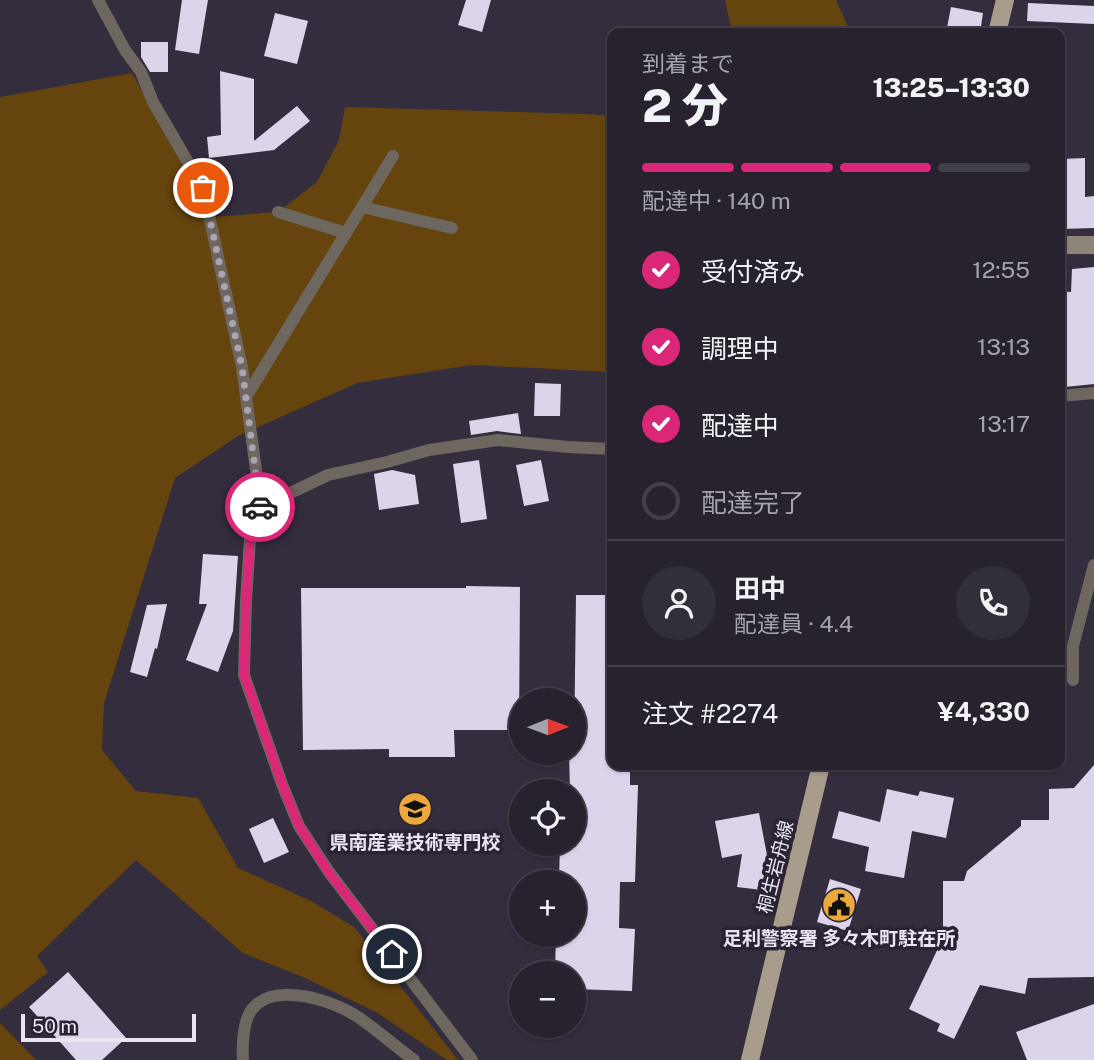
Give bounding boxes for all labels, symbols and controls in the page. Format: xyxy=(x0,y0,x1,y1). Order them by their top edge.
text: 到着まで xyxy=(642,50,734,77)
text: 13:25–13:30 xyxy=(872,72,1030,103)
text: 2 分 xyxy=(642,78,728,132)
pin xyxy=(173,158,233,218)
icon: bag xyxy=(184,169,222,207)
text: 配達中 · 140 m xyxy=(642,187,791,214)
icon: check xyxy=(642,251,680,289)
text: 受付済み xyxy=(701,256,805,287)
text: 12:55 xyxy=(972,256,1030,283)
icon: check xyxy=(642,328,680,366)
text: 調理中 xyxy=(701,333,779,364)
text: 13:13 xyxy=(977,333,1030,360)
icon: check xyxy=(642,405,680,443)
text: 配達中 xyxy=(701,410,779,441)
text: 13:17 xyxy=(978,410,1030,437)
courier xyxy=(225,472,295,542)
text: 配達完了 xyxy=(701,487,805,518)
icon: car xyxy=(241,488,279,526)
button: person xyxy=(642,566,716,640)
button: phone xyxy=(956,566,1030,640)
text: 田中 xyxy=(734,573,786,604)
text: 配達員 · 4.4 xyxy=(734,610,853,637)
north arrow xyxy=(509,688,586,765)
map controls xyxy=(509,688,586,1038)
text: ¥4,330 xyxy=(937,696,1030,727)
text: 注文 #2274 xyxy=(642,698,778,729)
button: locate xyxy=(509,779,586,856)
school or university icon: 県南産業技術専門校 xyxy=(396,790,434,828)
street label: 桐生岩舟線 xyxy=(753,818,797,916)
place label: 県南産業技術専門校 xyxy=(329,831,501,853)
button: + xyxy=(509,870,586,947)
public building icon: 足利警察署 多々木町駐在所 xyxy=(820,886,858,924)
pin xyxy=(362,924,422,984)
place label: 足利警察署 多々木町駐在所 xyxy=(723,927,955,949)
icon: home xyxy=(373,935,411,973)
button: − xyxy=(509,961,586,1038)
scale bar xyxy=(21,1011,196,1043)
text: 50 m xyxy=(32,1015,77,1037)

